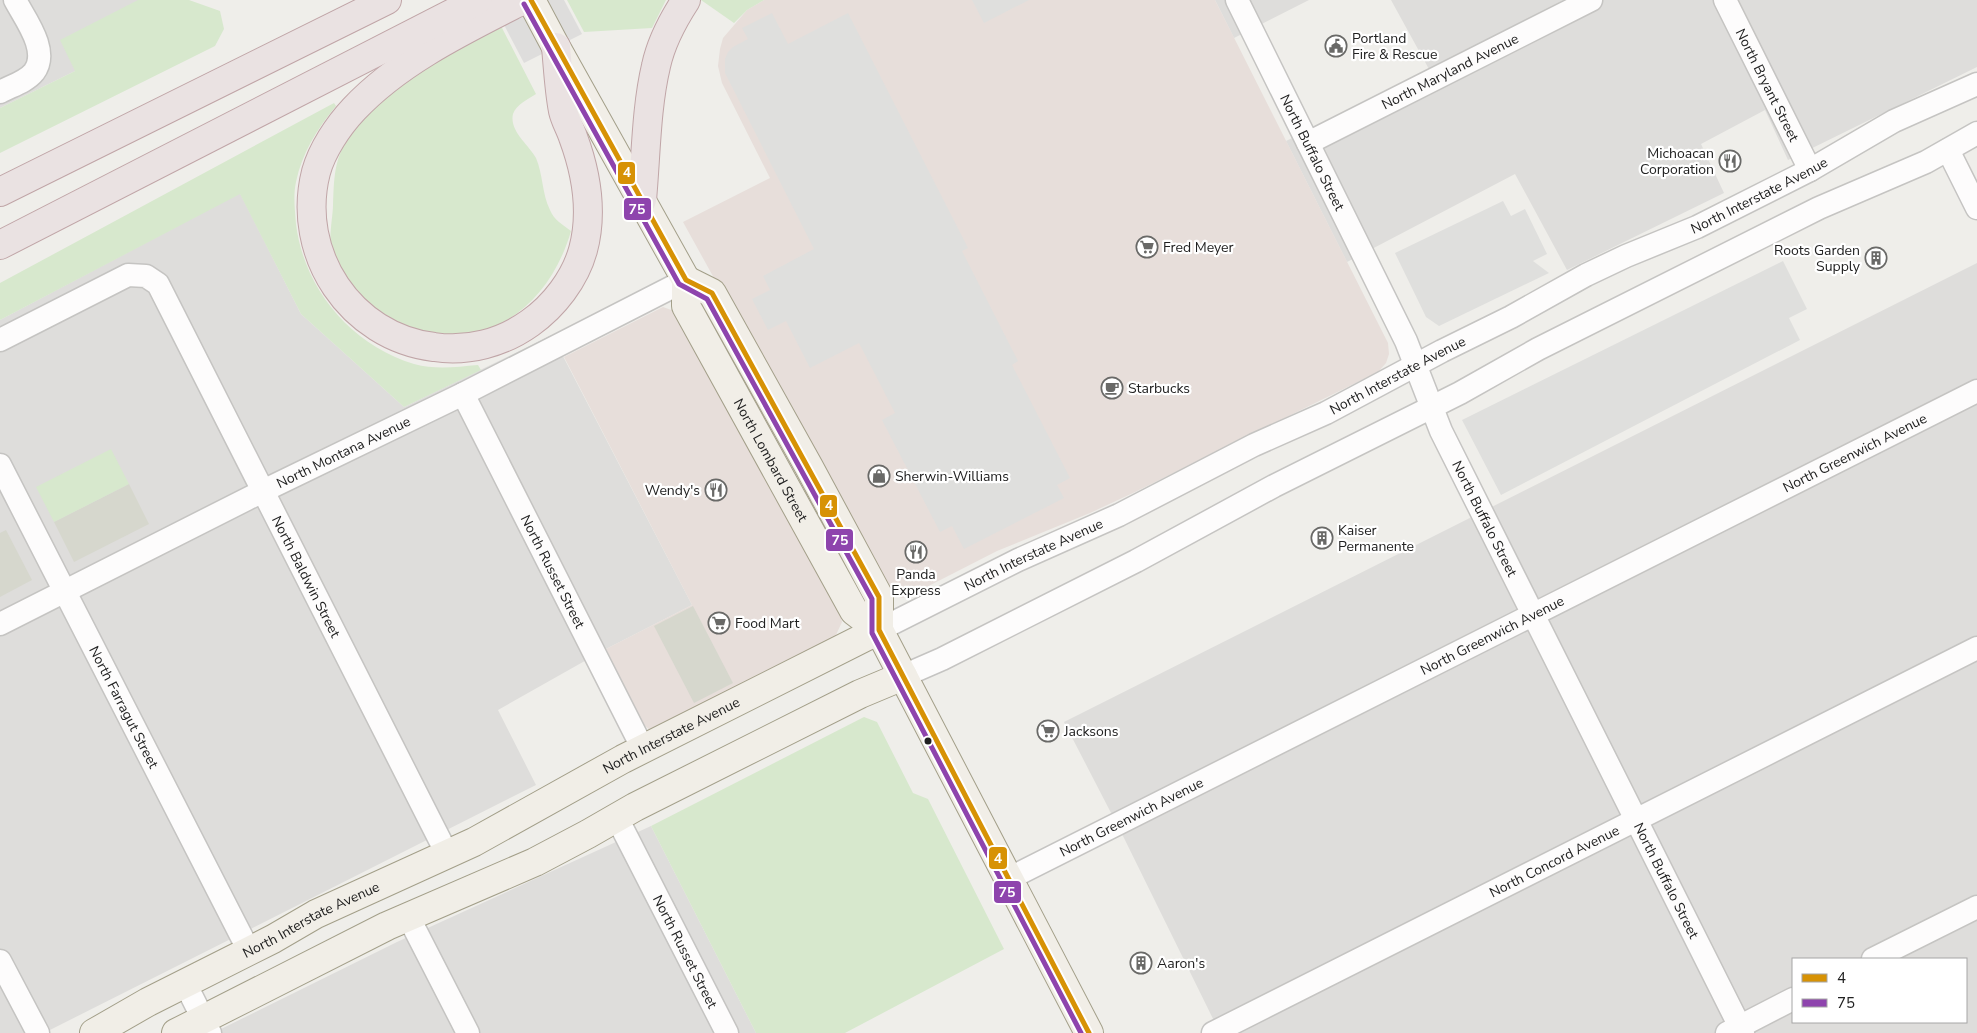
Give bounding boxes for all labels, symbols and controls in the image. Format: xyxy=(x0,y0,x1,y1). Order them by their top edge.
street label: North Bryant Street xyxy=(1731,25,1804,145)
place label: Portland Fire & Rescue xyxy=(1352,29,1437,64)
street label: North Maryland Avenue xyxy=(1378,29,1522,114)
public building icon: Portland Fire & Rescue xyxy=(1324,34,1348,58)
street label: North Buffalo Street xyxy=(1276,91,1349,214)
place label: Michoacan Corporation xyxy=(1640,144,1714,179)
restaurant icon: Michoacan Corporation xyxy=(1718,149,1742,173)
street label: North Interstate Avenue xyxy=(1688,152,1831,238)
line badge: 4 xyxy=(617,161,636,185)
text: 4 xyxy=(623,163,632,182)
line badge: 75 xyxy=(623,197,652,221)
text: 75 xyxy=(629,200,645,219)
supermarket icon: Fred Meyer xyxy=(1135,235,1159,259)
place label: Fred Meyer xyxy=(1163,238,1234,257)
place label: Roots Garden Supply xyxy=(1774,241,1861,276)
building icon: Roots Garden Supply xyxy=(1864,246,1888,270)
street label: North Interstate Avenue xyxy=(1326,331,1469,419)
cafe icon: Starbucks xyxy=(1100,376,1124,400)
place label: Starbucks xyxy=(1128,379,1190,398)
street label: North Lombard Street xyxy=(729,395,813,525)
street label: North Greenwich Avenue xyxy=(1780,408,1930,497)
street label: North Montana Avenue xyxy=(273,411,413,493)
street label: North Buffalo Street xyxy=(1448,457,1522,580)
shop icon: Sherwin-Williams xyxy=(867,464,891,488)
place label: Sherwin-Williams xyxy=(895,467,1009,486)
restaurant icon: Wendy's xyxy=(704,478,728,502)
place label: Wendy's xyxy=(645,481,700,500)
line badge: 4 xyxy=(819,494,838,518)
text: 4 xyxy=(825,496,834,515)
street label: North Russet Street xyxy=(516,511,590,632)
street label: North Baldwin Street xyxy=(268,512,345,641)
street label: North Interstate Avenue xyxy=(961,514,1106,595)
place label: Kaiser Permanente xyxy=(1338,521,1414,556)
building icon: Kaiser Permanente xyxy=(1310,526,1334,550)
line badge: 75 xyxy=(825,528,854,552)
text: 75 xyxy=(832,531,848,550)
restaurant icon: Panda Express xyxy=(904,540,928,564)
place label: Panda Express xyxy=(891,565,941,600)
street label: North Greenwich Avenue xyxy=(1417,591,1567,679)
supermarket icon: Food Mart xyxy=(707,611,731,635)
place label: Food Mart xyxy=(735,614,800,633)
street label: North Farragut Street xyxy=(85,643,163,772)
street label: North Interstate Avenue xyxy=(599,692,743,778)
supermarket icon: Jacksons xyxy=(1036,719,1060,743)
place label: Jacksons xyxy=(1063,722,1119,741)
unlabelled marker xyxy=(923,736,933,746)
street label: North Greenwich Avenue xyxy=(1056,773,1206,861)
street label: North Buffalo Street xyxy=(1629,819,1704,942)
street label: North Concord Avenue xyxy=(1486,820,1622,902)
line badge: 4 xyxy=(988,846,1008,870)
text: 4 xyxy=(994,849,1003,868)
street label: North Interstate Avenue xyxy=(239,877,382,962)
line badge: 75 xyxy=(993,880,1022,904)
text: 75 xyxy=(999,883,1015,902)
street label: North Russet Street xyxy=(648,892,722,1012)
building icon: Aaron's xyxy=(1129,951,1153,975)
place label: Aaron's xyxy=(1157,954,1205,973)
legend xyxy=(1792,958,1967,1023)
text: 4 xyxy=(1837,968,1846,988)
text: 75 xyxy=(1837,993,1855,1013)

